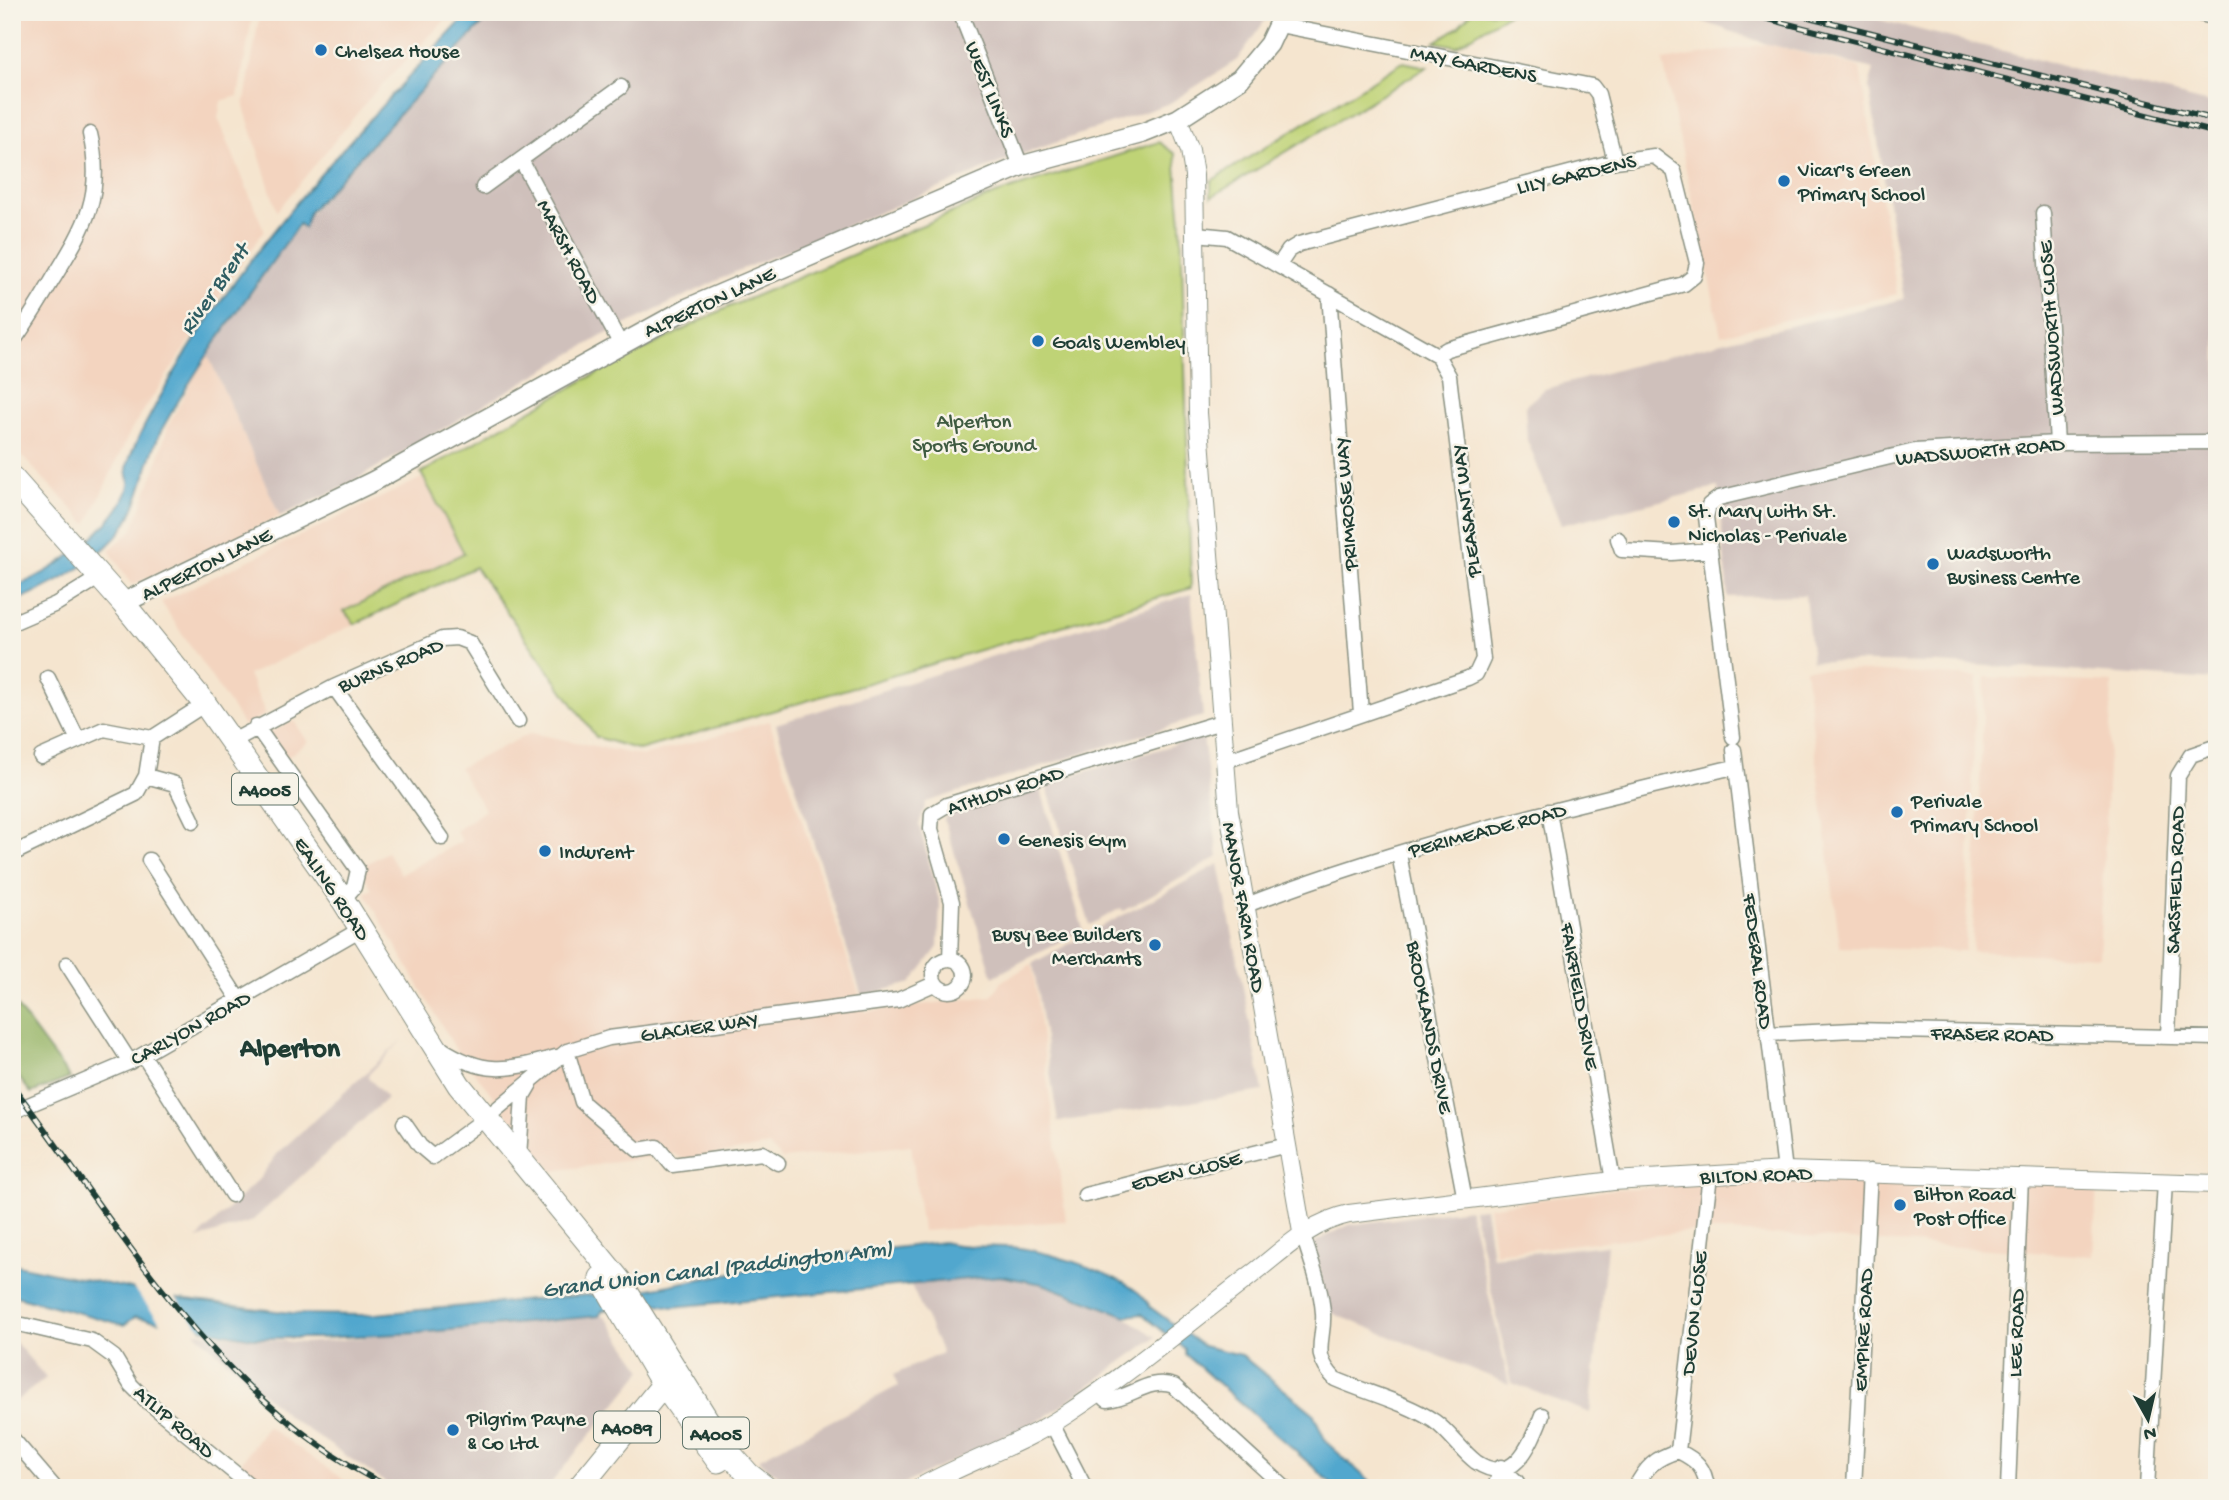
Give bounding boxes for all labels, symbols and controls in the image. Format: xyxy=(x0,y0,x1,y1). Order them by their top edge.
street label: WEST LINKS xyxy=(957,39,1018,142)
place label: Chelsea House xyxy=(335,41,461,66)
marker: Chelsea House xyxy=(313,42,329,58)
street label: MAY GARDENS xyxy=(1408,42,1539,91)
street label: LILY GARDENS xyxy=(1515,150,1639,202)
place label: Vicar's Green Primary School xyxy=(1797,160,1925,209)
marker: Vicar's Green Primary School xyxy=(1776,173,1792,189)
street label: MARSH ROAD xyxy=(529,196,605,309)
water label: River Brent xyxy=(175,236,259,341)
street label: WADSWORTH CLOSE xyxy=(2035,239,2072,416)
street label: ALPERTON LANE xyxy=(641,262,781,346)
place label: Goals Wembley xyxy=(1052,332,1186,357)
marker: Goals Wembley xyxy=(1030,333,1046,349)
park label: Alperton Sports Ground xyxy=(912,411,1037,460)
street label: WADSWORTH ROAD xyxy=(1895,434,2066,473)
street label: PRIMROSE WAY xyxy=(1331,436,1366,572)
street label: PLEASANT WAY xyxy=(1448,443,1489,579)
place label: St. Mary with St. Nicholas - Perivale xyxy=(1688,501,1848,550)
marker: St. Mary with St. Nicholas - Perivale xyxy=(1666,514,1682,530)
street label: ALPERTON LANE xyxy=(138,523,278,609)
place label: Wadsworth Business Centre xyxy=(1946,543,2081,592)
marker: Wadsworth Business Centre xyxy=(1925,556,1941,572)
street label: BURNS ROAD xyxy=(334,634,448,701)
street label: ATHLON ROAD xyxy=(945,762,1068,823)
road number: A4005 xyxy=(232,774,298,804)
place label: Perivale Primary School xyxy=(1910,791,2038,840)
street label: PERIMEADE ROAD xyxy=(1405,799,1570,866)
marker: Perivale Primary School xyxy=(1889,804,1905,820)
street label: SARSFIELD ROAD xyxy=(2162,806,2193,954)
street label: MANOR FARM ROAD xyxy=(1214,820,1269,995)
place label: Genesis Gym xyxy=(1018,830,1126,855)
marker: Genesis Gym xyxy=(996,831,1012,847)
street label: EALING ROAD xyxy=(286,833,374,947)
place label: Indurent xyxy=(559,842,635,867)
marker: Indurent xyxy=(537,843,553,859)
street label: FEDERAL ROAD xyxy=(1735,891,1776,1031)
street label: FAIRFIELD DRIVE xyxy=(1552,920,1603,1073)
place label: Busy Bee Builders Merchants xyxy=(991,924,1142,973)
marker: Busy Bee Builders Merchants xyxy=(1147,937,1163,953)
street label: BROOKLANDS DRIVE xyxy=(1398,938,1457,1117)
street label: CARLYON ROAD xyxy=(127,987,256,1073)
street label: GLACIER WAY xyxy=(639,1009,760,1050)
street label: FRASER ROAD xyxy=(1929,1023,2054,1050)
district label: Alperton xyxy=(239,1034,341,1067)
street label: EDEN CLOSE xyxy=(1129,1147,1246,1199)
street label: BILTON ROAD xyxy=(1698,1163,1813,1192)
place label: Bilton Road Post Office xyxy=(1913,1184,2016,1233)
marker: Bilton Road Post Office xyxy=(1892,1197,1908,1213)
water label: Grand Union Canal (Paddington Arm) xyxy=(541,1236,894,1305)
street label: DEVON CLOSE xyxy=(1677,1249,1716,1378)
street label: EMPIRE ROAD xyxy=(1850,1268,1881,1392)
street label: LEE ROAD xyxy=(2004,1288,2033,1378)
street label: ATLIP ROAD xyxy=(127,1382,219,1466)
north arrow xyxy=(2114,1384,2184,1454)
place label: Pilgrim Payne & Co Ltd xyxy=(466,1409,587,1458)
road number: A4089 xyxy=(594,1412,660,1442)
road number: A4005 xyxy=(683,1418,749,1448)
text: N xyxy=(2142,1420,2158,1445)
marker: Pilgrim Payne & Co Ltd xyxy=(445,1422,461,1438)

